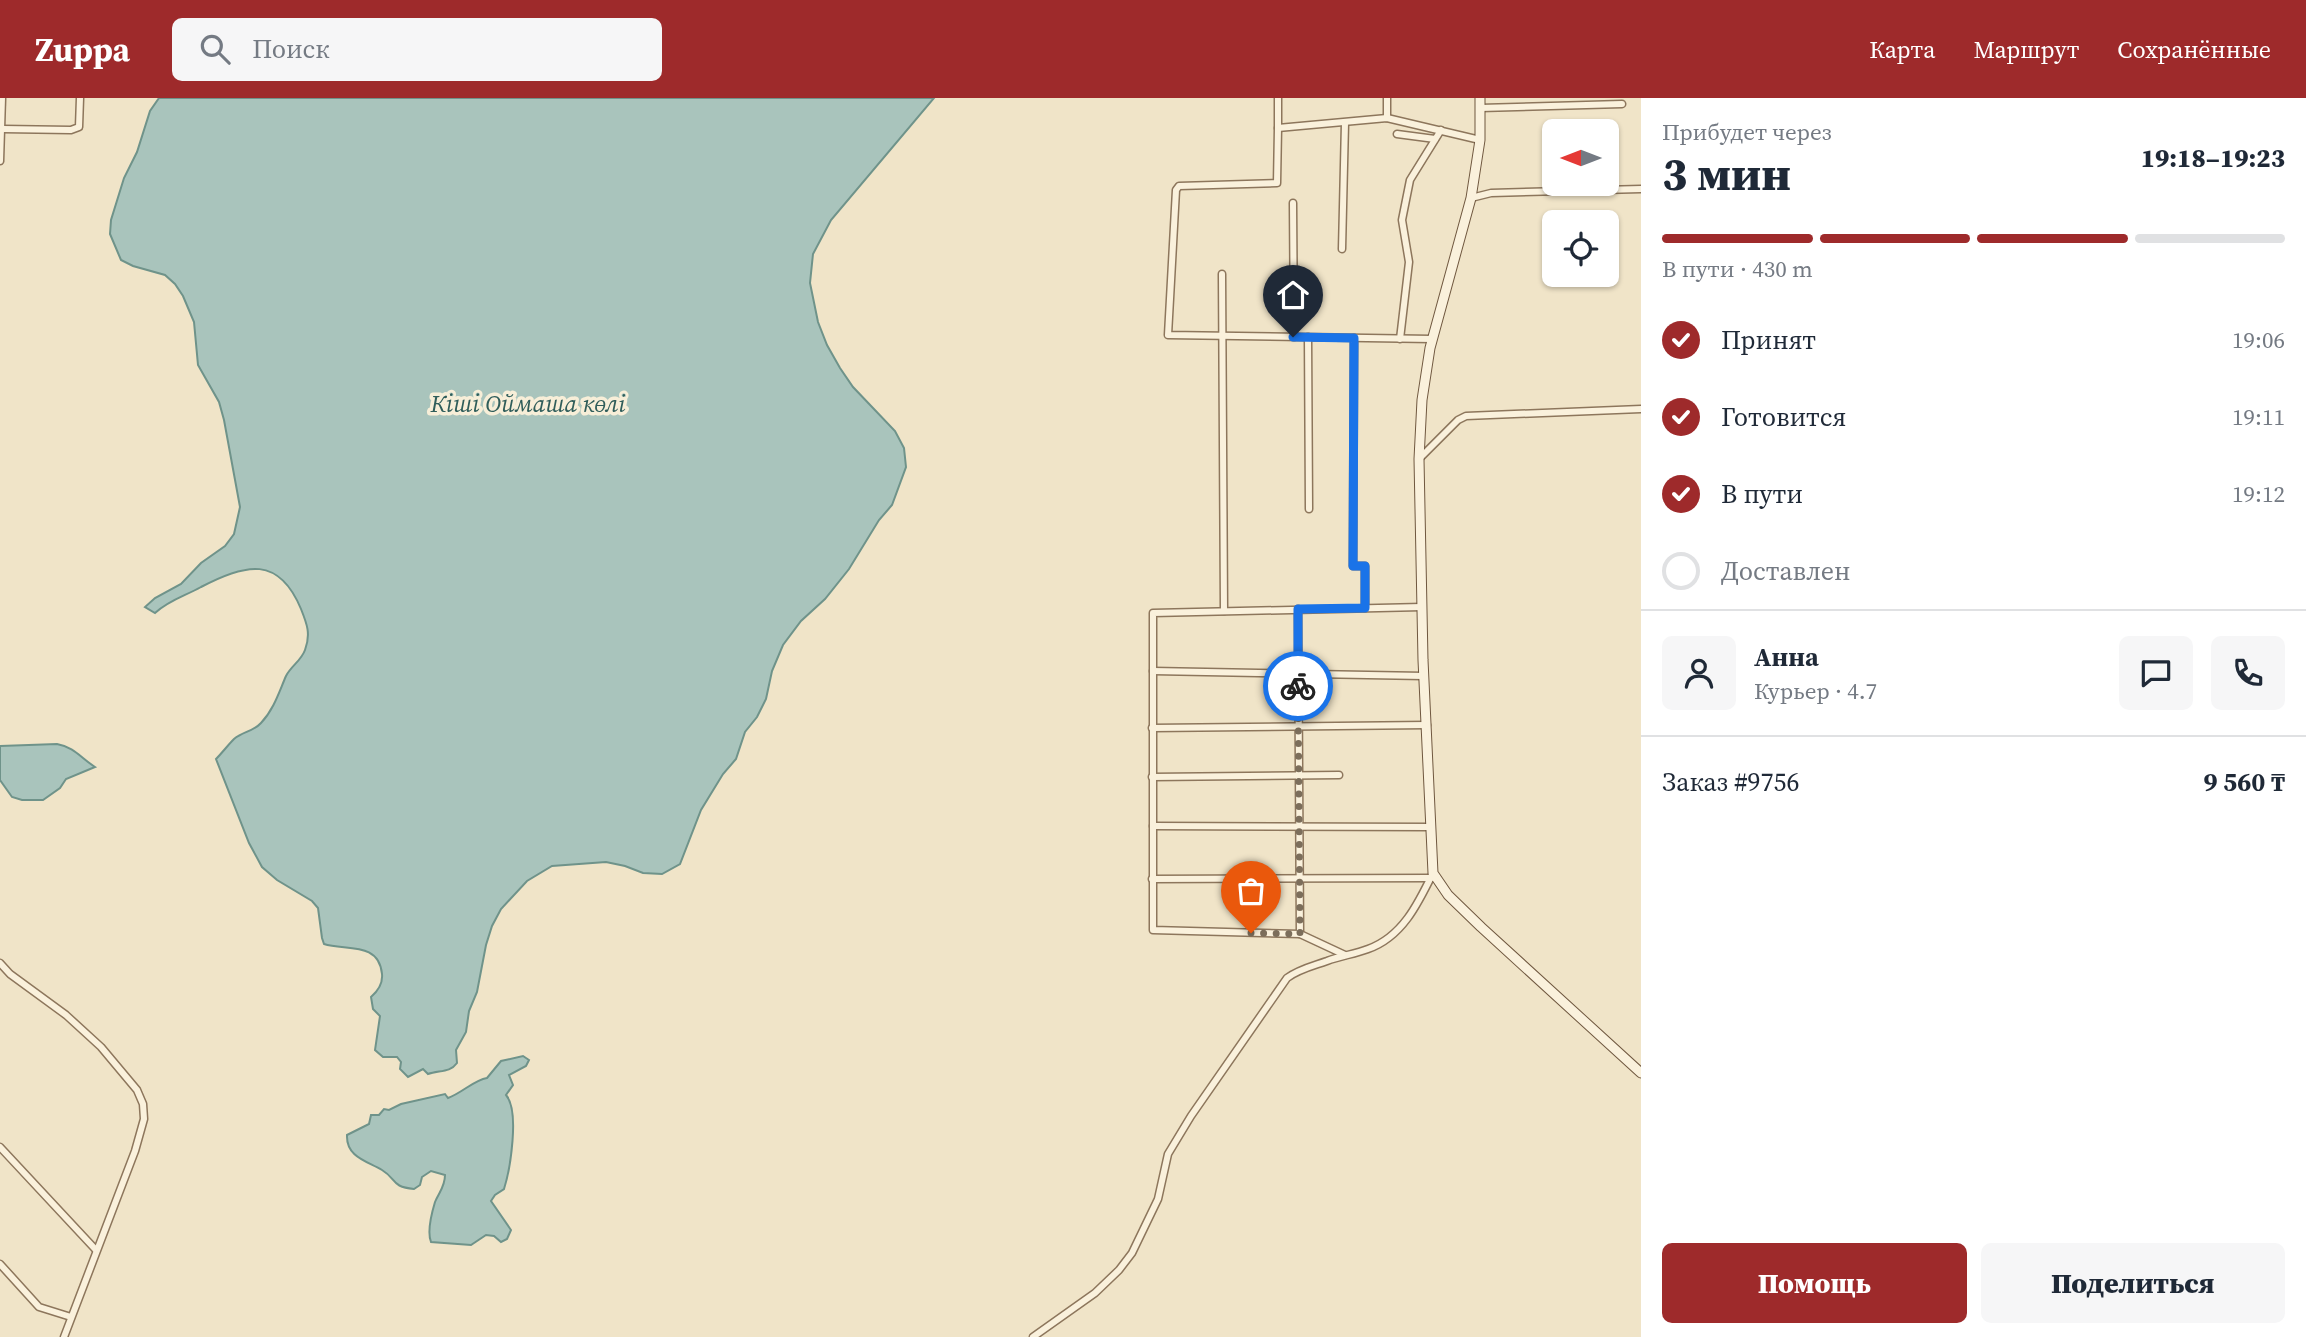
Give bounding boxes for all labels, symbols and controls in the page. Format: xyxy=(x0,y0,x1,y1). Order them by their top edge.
search box xyxy=(172,18,662,81)
text: Zuppa xyxy=(35,27,130,72)
icon: search xyxy=(196,30,234,68)
text: Поиск xyxy=(252,31,330,67)
text: Карта xyxy=(1869,33,1935,66)
text: Маршрут xyxy=(1973,33,2079,66)
text: Сохранённые xyxy=(2117,33,2271,66)
text: Прибудет через xyxy=(1662,116,1832,148)
north arrow xyxy=(1542,119,1619,196)
map controls xyxy=(1542,119,1619,287)
text: 19:18–19:23 xyxy=(2141,140,2285,176)
text: 3 мин xyxy=(1662,142,1791,205)
button: locate xyxy=(1542,210,1619,287)
text: В пути · 430 m xyxy=(1662,253,1813,285)
pin xyxy=(1263,265,1323,337)
icon: home xyxy=(1274,276,1312,314)
icon: check xyxy=(1662,321,1700,359)
text: Принят xyxy=(1721,322,1816,358)
text: 19:06 xyxy=(2232,324,2285,356)
water label: Кіші Оймаша көлi xyxy=(429,387,626,420)
icon: check xyxy=(1662,398,1700,436)
text: Готовится xyxy=(1721,399,1846,435)
text: 19:11 xyxy=(2232,401,2285,433)
icon: check xyxy=(1662,475,1700,513)
text: В пути xyxy=(1721,476,1803,512)
text: 19:12 xyxy=(2232,478,2285,510)
text: Доставлен xyxy=(1721,553,1850,589)
button: person xyxy=(1662,636,1736,710)
button: chat xyxy=(2119,636,2193,710)
button: phone xyxy=(2211,636,2285,710)
text: Анна xyxy=(1754,639,1819,675)
courier xyxy=(1263,651,1333,721)
icon: bike xyxy=(1279,667,1317,705)
text: Курьер · 4.7 xyxy=(1754,675,1877,707)
text: Заказ #9756 xyxy=(1662,764,1800,800)
text: 9 560 ₸ xyxy=(2203,764,2285,800)
pin xyxy=(1221,861,1281,933)
icon: bag xyxy=(1232,872,1270,910)
button: Помощь xyxy=(1662,1243,1967,1323)
button: Поделиться xyxy=(1981,1243,2285,1323)

